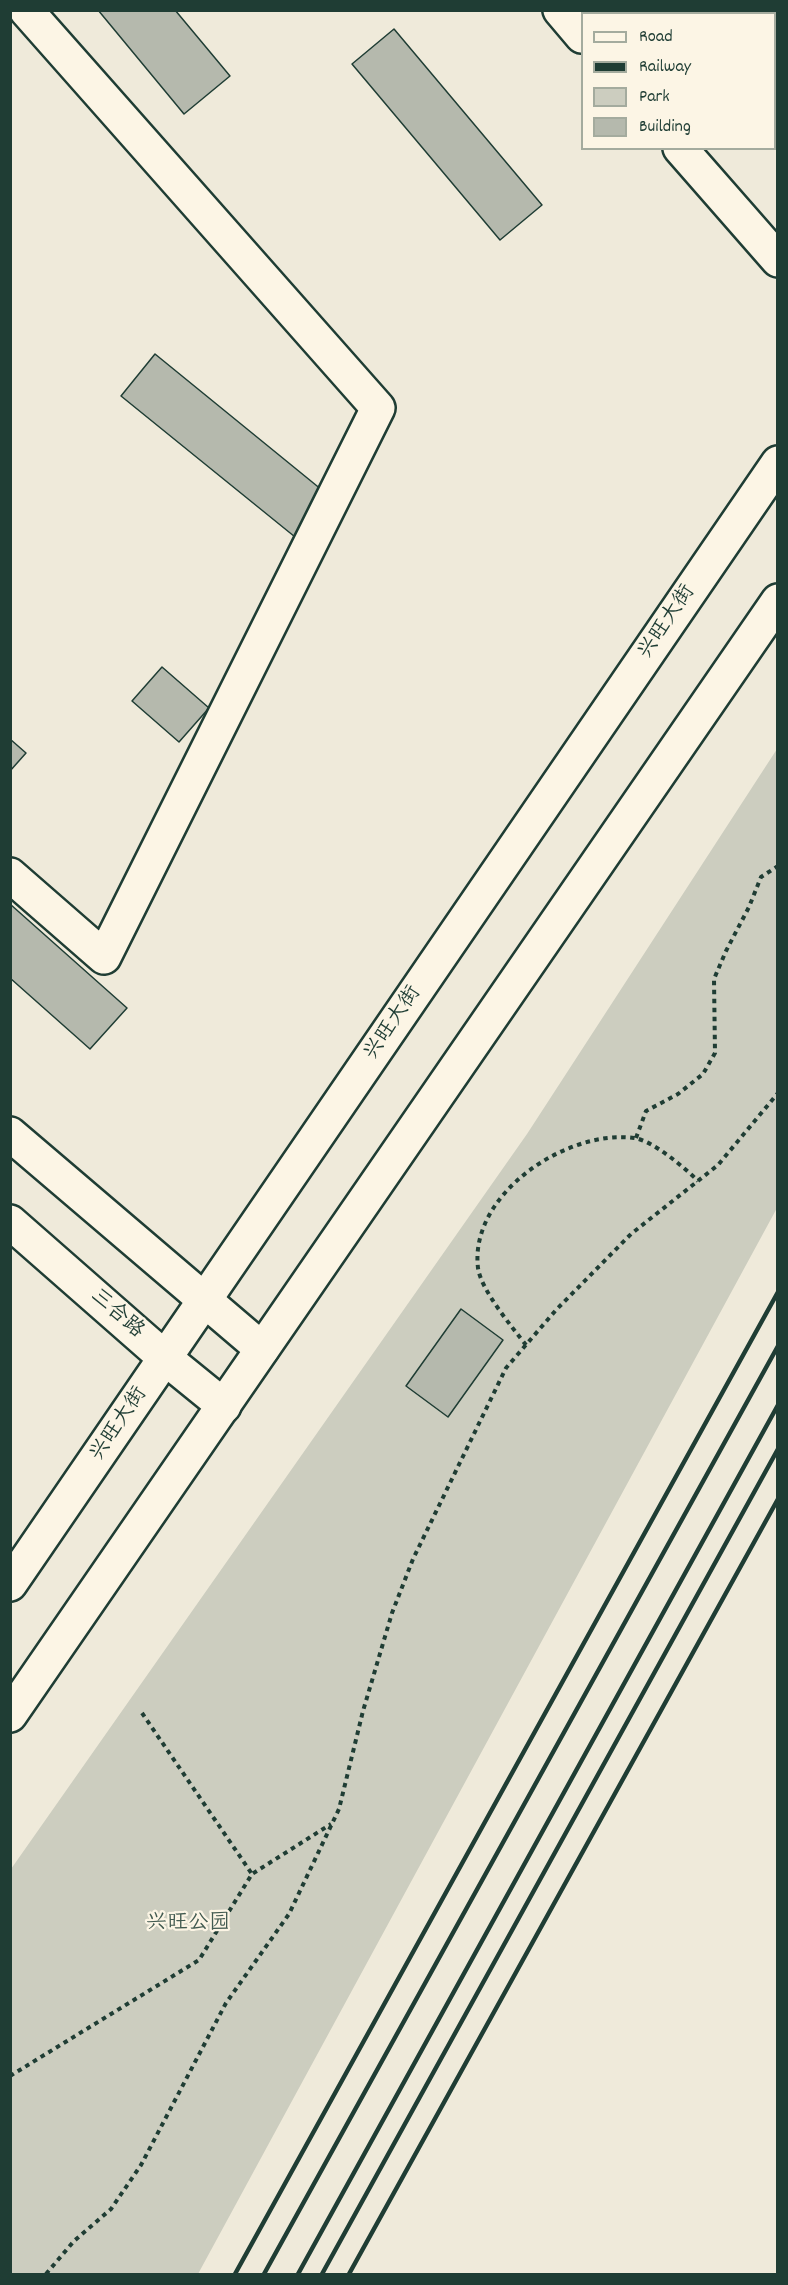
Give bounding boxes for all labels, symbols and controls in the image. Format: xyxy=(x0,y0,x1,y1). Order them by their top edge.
legend xyxy=(581,12,776,150)
text: Road xyxy=(639,25,673,50)
text: Railway xyxy=(639,55,691,80)
text: Park xyxy=(639,85,670,110)
text: Building xyxy=(639,115,691,140)
street label: 兴旺大街 xyxy=(634,581,702,665)
street label: 兴旺大街 xyxy=(360,982,428,1066)
street label: 三合路 xyxy=(84,1285,148,1345)
street label: 兴旺大街 xyxy=(86,1383,154,1467)
park label: 兴旺公园 xyxy=(146,1912,230,1938)

